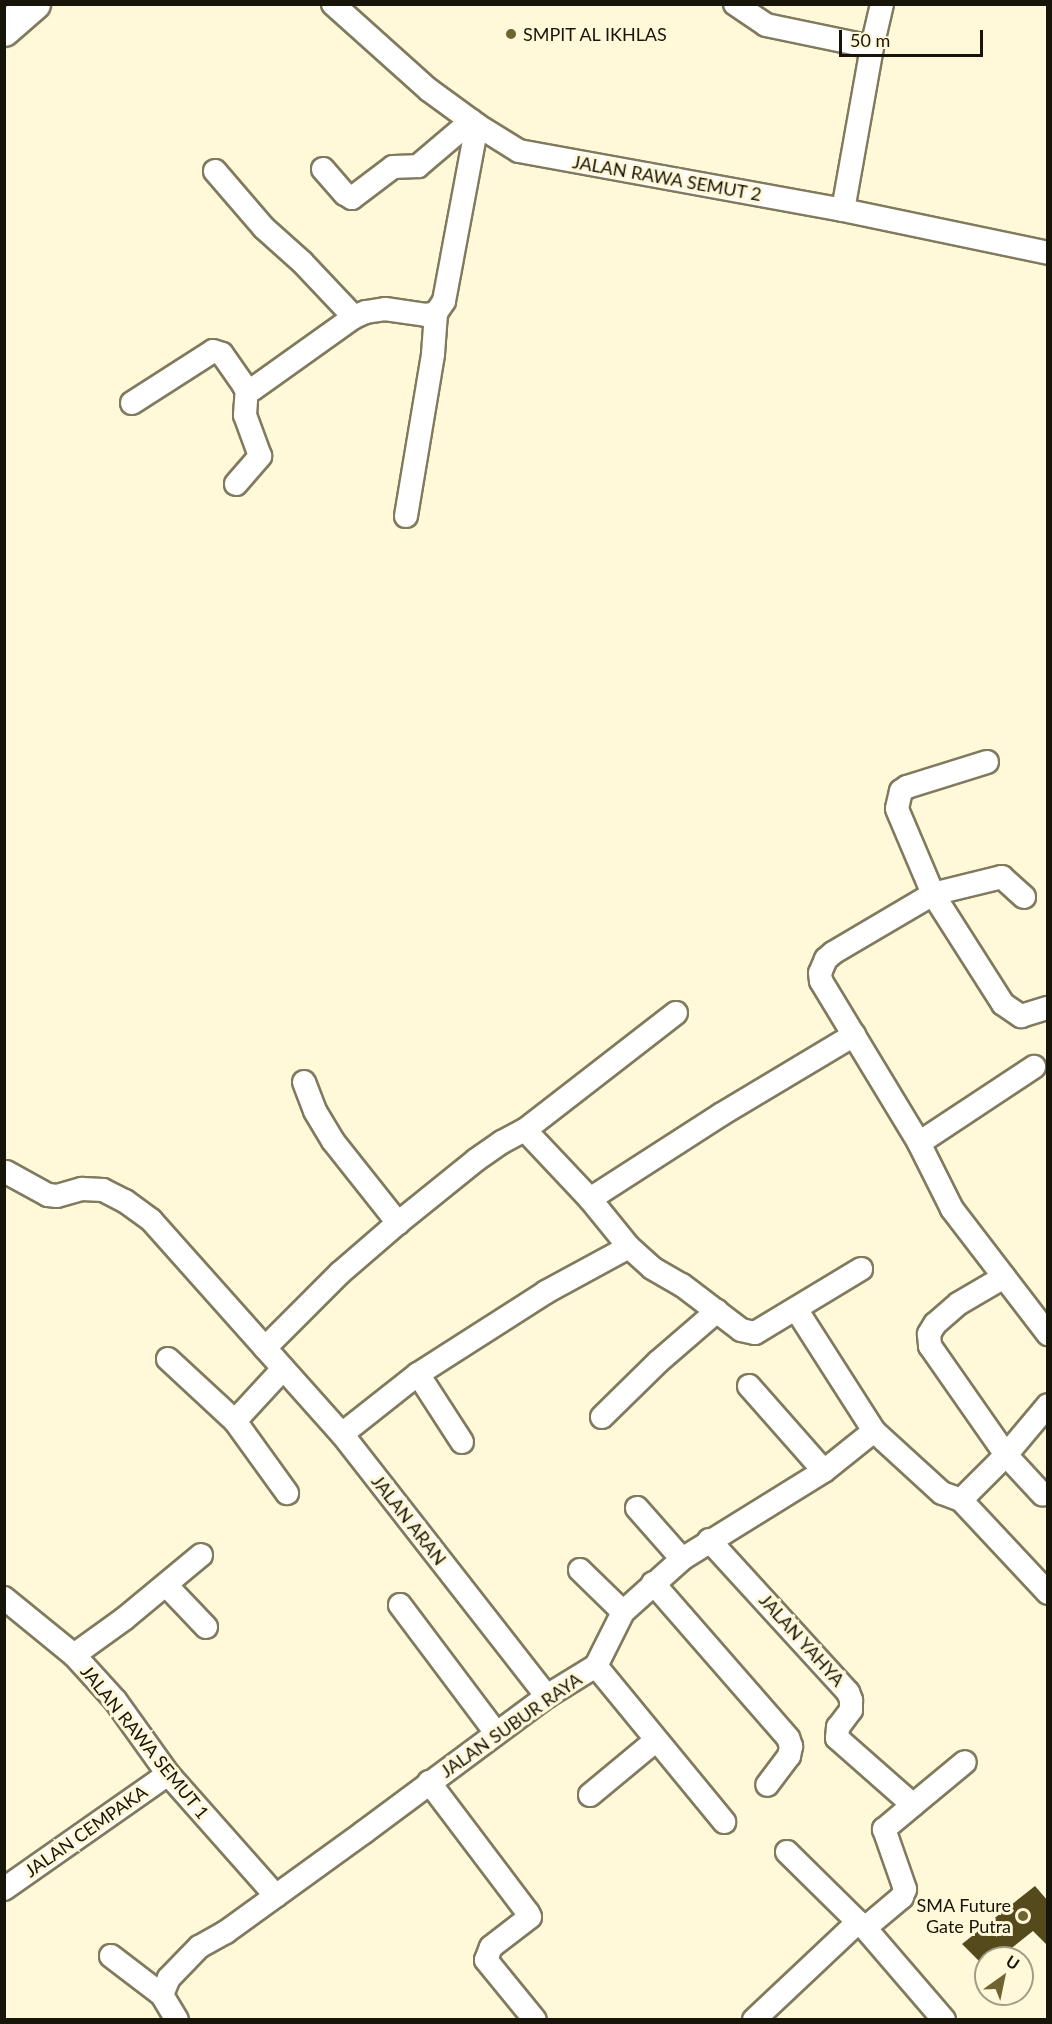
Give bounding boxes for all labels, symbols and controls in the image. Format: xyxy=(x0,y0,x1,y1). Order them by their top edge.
scale bar xyxy=(842,18,986,56)
place label: SMPIT AL IKHLAS xyxy=(523,23,669,45)
marker: SMPIT AL IKHLAS xyxy=(504,27,518,41)
text: 50 m xyxy=(850,29,890,51)
street label: JALAN RAWA SEMUT 2 xyxy=(570,151,764,205)
street label: JALAN ARAN xyxy=(367,1470,451,1570)
street label: JALAN YAHYA xyxy=(755,1589,849,1691)
street label: JALAN RAWA SEMUT 1 xyxy=(76,1660,214,1824)
street label: JALAN SUBUR RAYA xyxy=(436,1668,586,1782)
street label: JALAN CEMPAKA xyxy=(21,1781,151,1881)
place label: SMA Future Gate Putra xyxy=(916,1895,1011,1938)
marker: SMA Future Gate Putra xyxy=(1016,1909,1030,1923)
north arrow xyxy=(974,1946,1034,2006)
text: U xyxy=(1003,1951,1023,1973)

